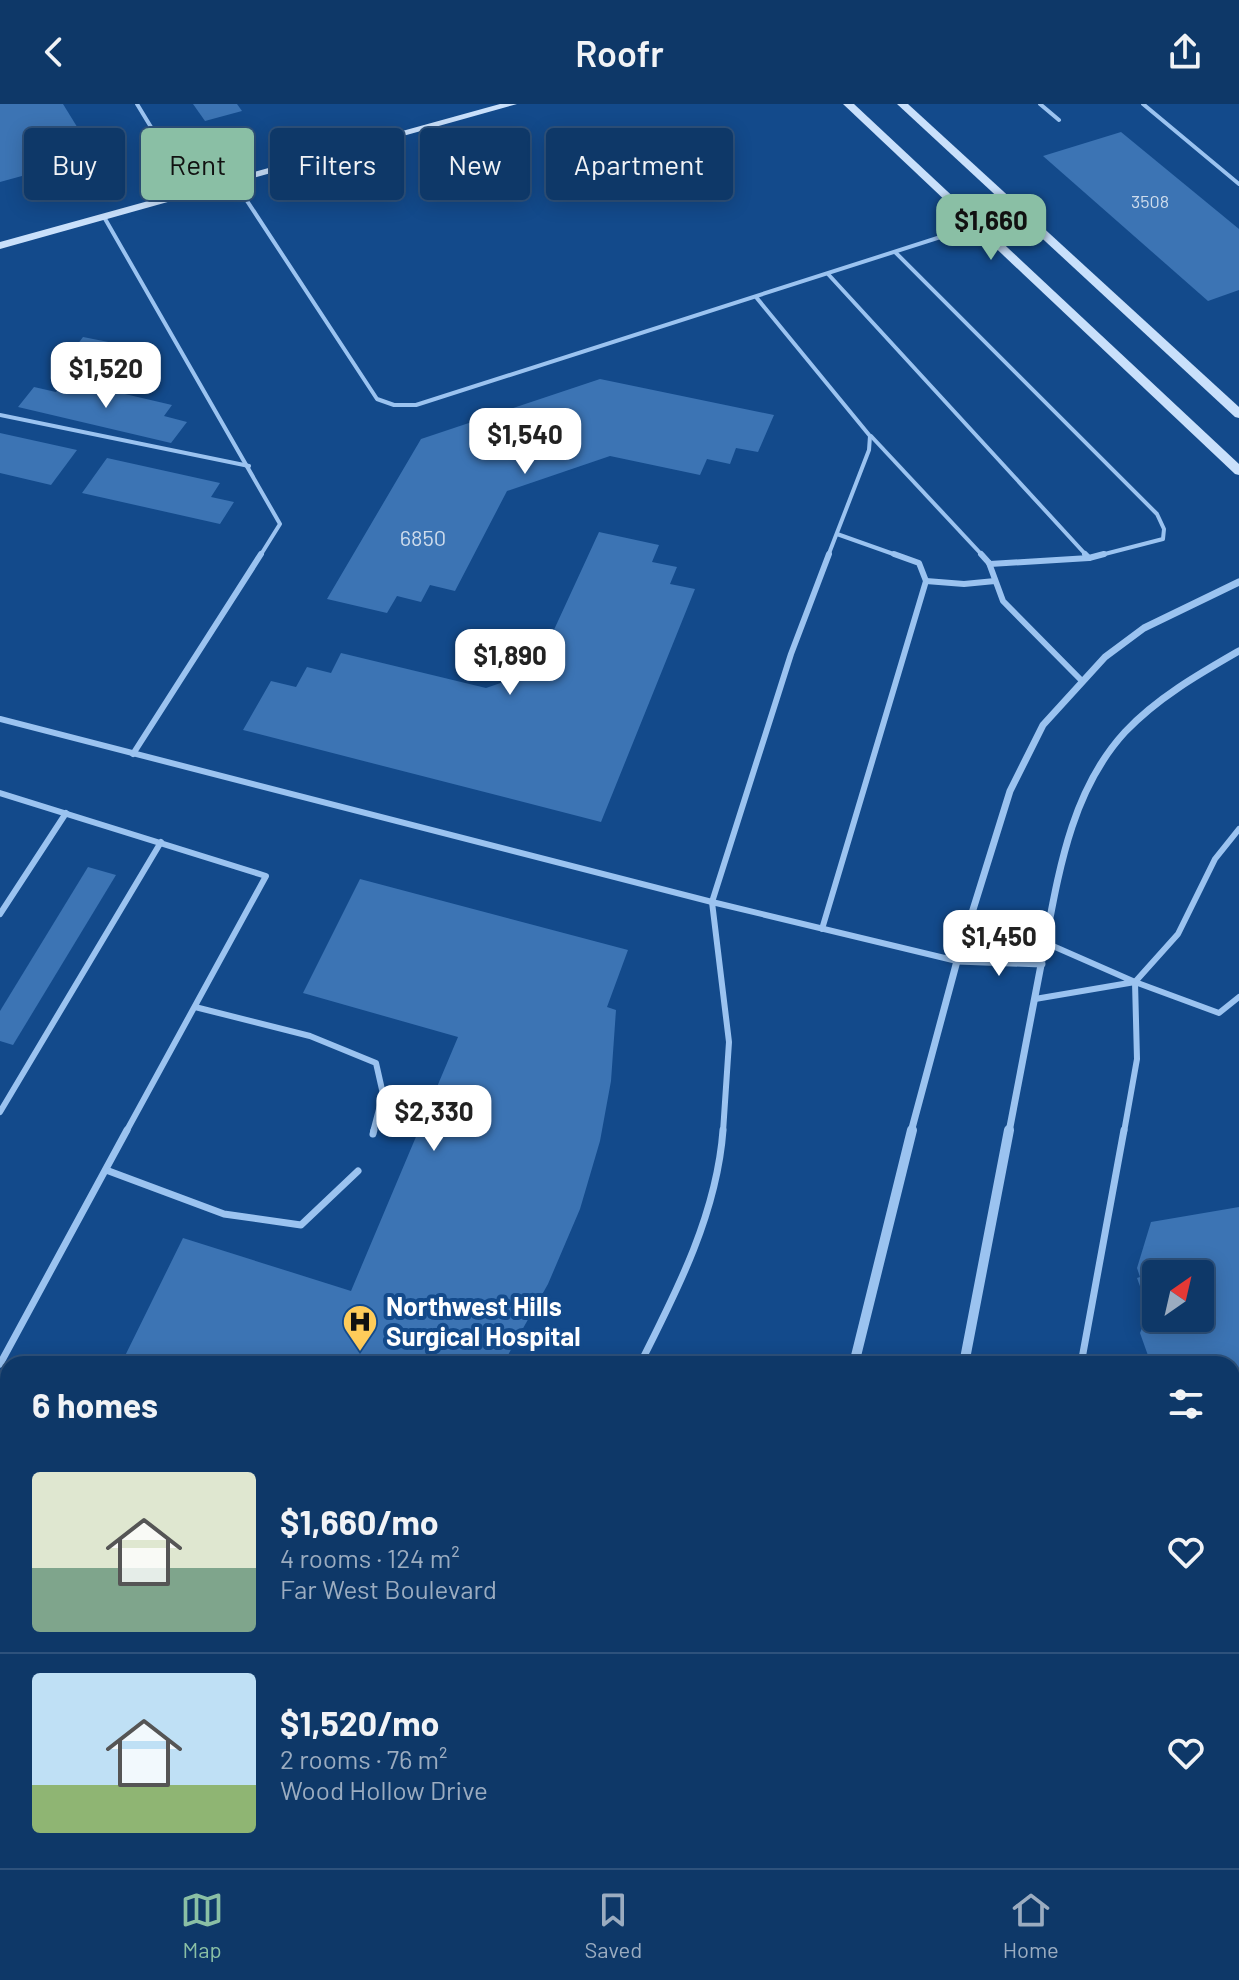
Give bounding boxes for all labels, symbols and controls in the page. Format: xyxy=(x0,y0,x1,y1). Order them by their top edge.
icon: back xyxy=(32,30,76,74)
icon: share xyxy=(1163,30,1207,74)
text: Roofr xyxy=(575,31,664,74)
chip: Buy xyxy=(24,128,125,200)
chip: Rent xyxy=(141,128,254,200)
chip: Filters xyxy=(270,128,404,200)
chip: New xyxy=(420,128,530,200)
chip: Apartment xyxy=(546,128,733,200)
house number: 3508 xyxy=(1131,190,1169,212)
pin: $1,660 xyxy=(926,194,1056,262)
text: $1,660 xyxy=(954,204,1028,235)
pin: $1,520 xyxy=(41,342,171,410)
text: $1,520 xyxy=(69,352,143,383)
pin: $1,540 xyxy=(460,408,590,476)
text: $1,540 xyxy=(487,418,563,449)
house number: 6850 xyxy=(400,524,446,550)
pin: $1,890 xyxy=(445,629,575,697)
text: $1,890 xyxy=(473,639,547,670)
pin: $1,450 xyxy=(934,910,1064,978)
text: $1,450 xyxy=(961,920,1037,951)
pin: $2,330 xyxy=(369,1085,499,1153)
text: $2,330 xyxy=(394,1095,474,1126)
north arrow xyxy=(1142,1260,1214,1332)
map controls xyxy=(1142,1260,1214,1332)
place label: Northwest Hills Surgical Hospital xyxy=(386,1290,581,1351)
hospital icon: Northwest Hills Surgical Hospital xyxy=(341,1303,379,1353)
icon: filters xyxy=(1164,1382,1208,1426)
text: 6 homes xyxy=(32,1384,158,1425)
text: $1,660/mo xyxy=(280,1501,439,1542)
icon: home xyxy=(96,1504,192,1600)
icon: heart xyxy=(1164,1530,1208,1574)
text: 4 rooms · 124 m² xyxy=(280,1542,460,1573)
text: Far West Boulevard xyxy=(280,1573,497,1604)
text: $1,520/mo xyxy=(280,1702,440,1743)
icon: home xyxy=(96,1705,192,1801)
icon: heart xyxy=(1164,1731,1208,1775)
text: 2 rooms · 76 m² xyxy=(280,1743,448,1774)
text: Wood Hollow Drive xyxy=(280,1774,488,1805)
tab: Map xyxy=(180,1888,224,1962)
tab: Saved xyxy=(585,1888,642,1962)
tab: Home xyxy=(1003,1888,1059,1962)

